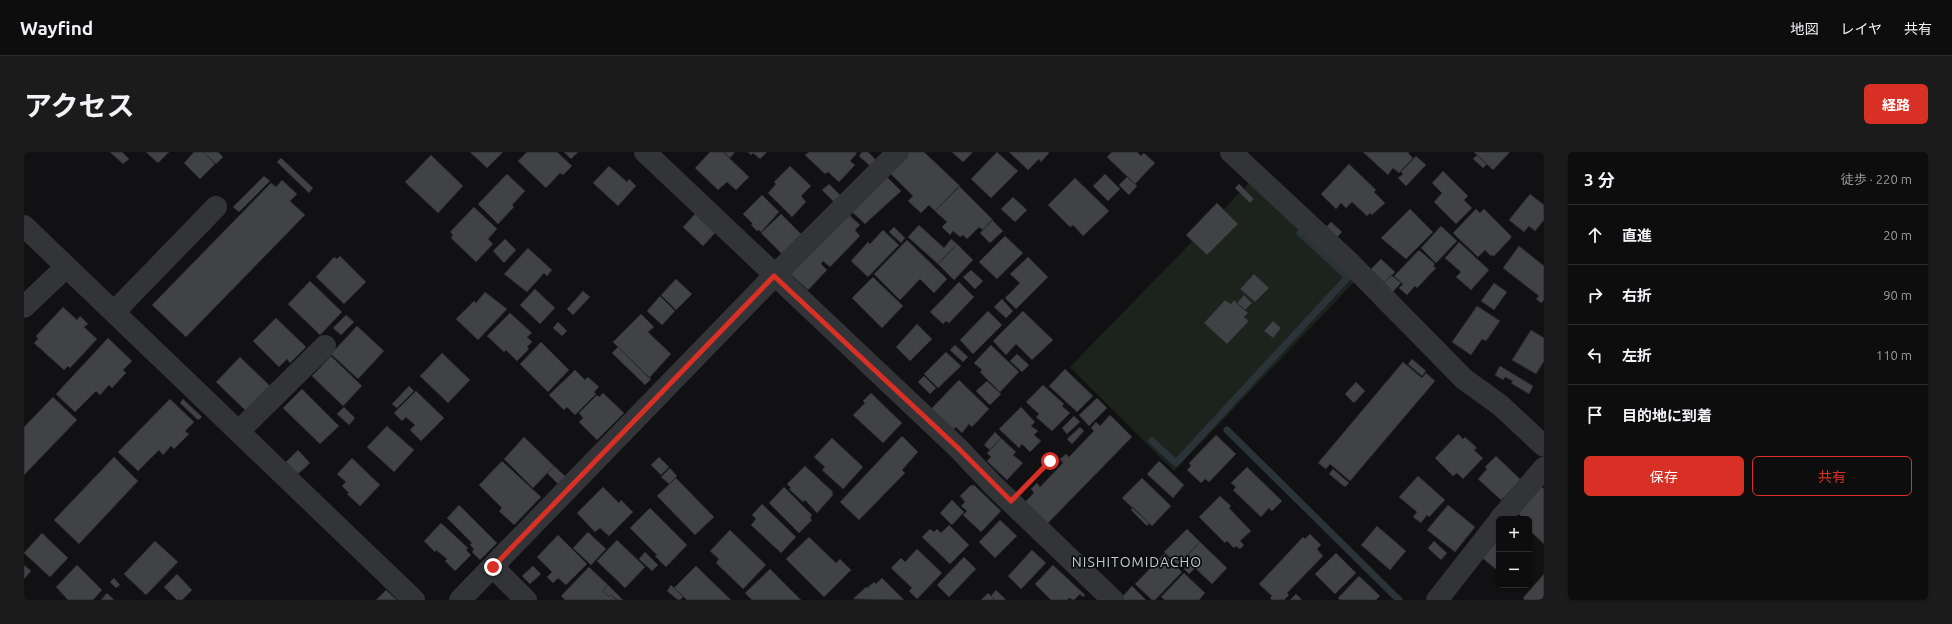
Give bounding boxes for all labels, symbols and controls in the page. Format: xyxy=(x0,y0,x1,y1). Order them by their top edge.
text: Wayfind xyxy=(20,17,93,39)
text: 地図 xyxy=(1790,21,1818,37)
text: レイヤ xyxy=(1840,21,1882,37)
text: 共有 xyxy=(1904,21,1932,37)
button: 経路 xyxy=(1864,84,1928,124)
text: アクセス xyxy=(24,90,135,121)
text: 3 分 xyxy=(1584,170,1615,189)
text: 徒歩 · 220 m xyxy=(1841,172,1912,186)
icon: ahead xyxy=(1584,224,1606,246)
text: 直進 xyxy=(1622,227,1652,244)
text: 20 m xyxy=(1883,228,1912,242)
icon: right xyxy=(1584,284,1606,306)
text: 右折 xyxy=(1622,287,1652,304)
text: 90 m xyxy=(1883,288,1912,302)
icon: left xyxy=(1584,344,1606,366)
text: 左折 xyxy=(1622,347,1652,364)
text: 110 m xyxy=(1876,348,1912,362)
icon: arrive xyxy=(1584,404,1606,426)
text: 目的地に到着 xyxy=(1622,407,1712,424)
route start xyxy=(1041,452,1059,470)
button: 保存 xyxy=(1584,456,1744,496)
button: 共有 xyxy=(1752,456,1912,496)
map controls xyxy=(1496,516,1532,588)
button: + xyxy=(1496,516,1532,552)
button: − xyxy=(1496,552,1532,588)
district label: NISHITOMIDACHO xyxy=(1072,554,1202,570)
route end xyxy=(484,558,502,576)

